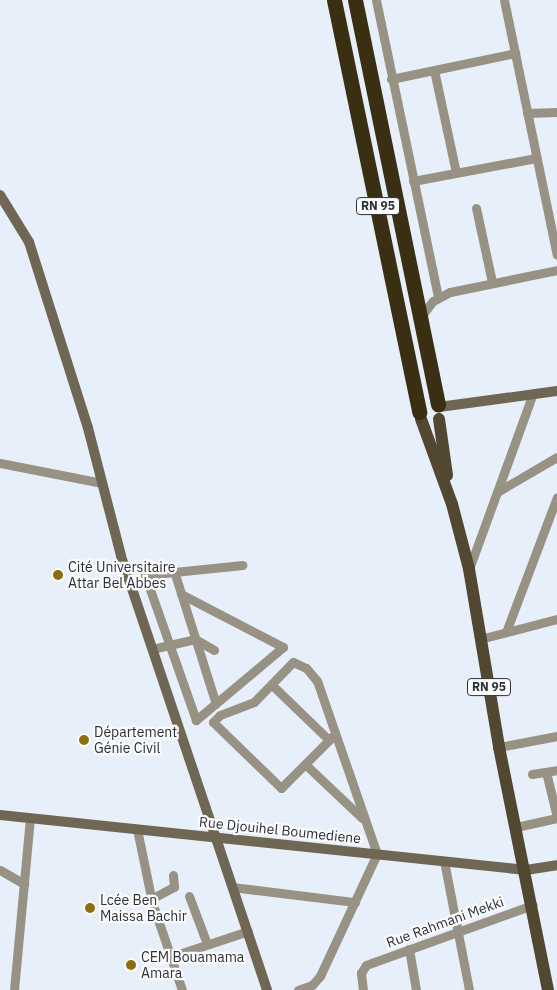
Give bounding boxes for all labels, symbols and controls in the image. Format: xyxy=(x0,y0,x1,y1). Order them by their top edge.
road number: RN 95 xyxy=(356,197,400,216)
place label: Cité Universitaire Attar Bel Abbes xyxy=(68,559,176,592)
marker: Cité Universitaire Attar Bel Abbes xyxy=(52,569,64,581)
road number: RN 95 xyxy=(466,678,512,696)
place label: Département Génie Civil xyxy=(94,724,177,756)
marker: Département Génie Civil xyxy=(78,734,90,746)
street label: Rue Djouihel Boumediene xyxy=(198,813,362,847)
place label: Lcée Ben Maissa Bachir xyxy=(100,892,187,924)
street label: Rue Rahmani Mekki xyxy=(384,893,506,951)
marker: Lcée Ben Maissa Bachir xyxy=(84,902,96,914)
place label: CEM Bouamama Amara xyxy=(141,949,244,982)
marker: CEM Bouamama Amara xyxy=(125,959,137,971)

